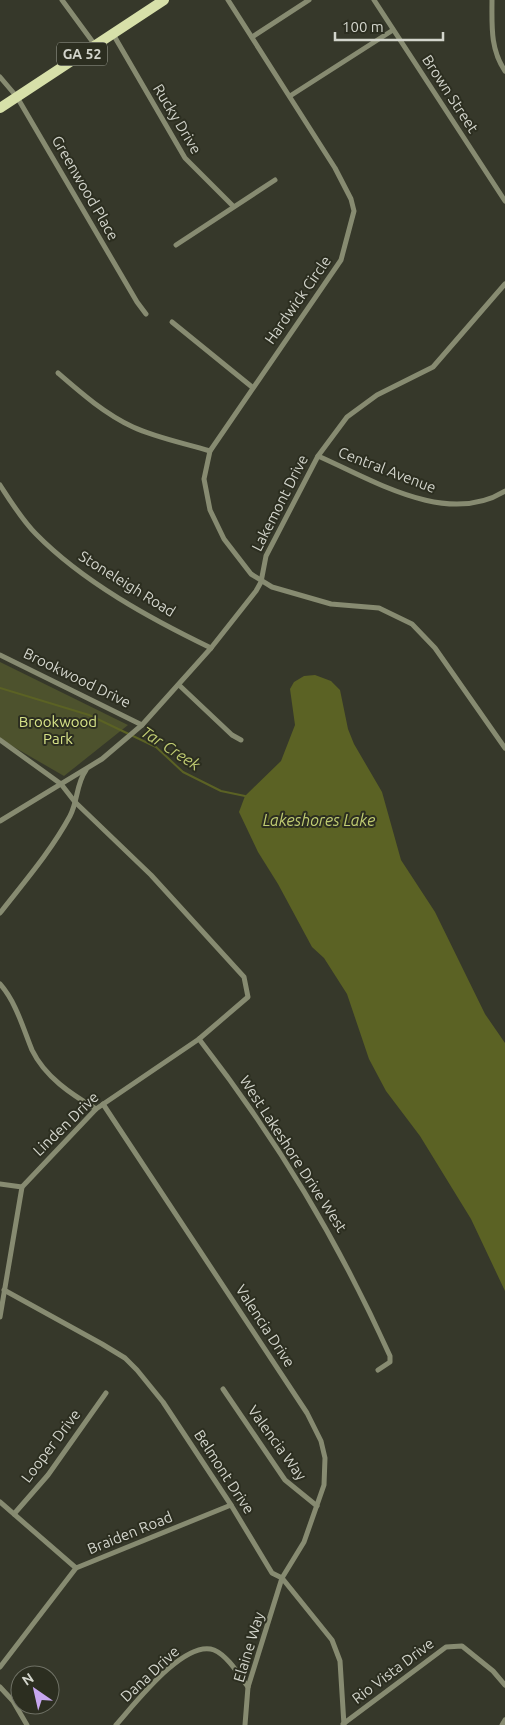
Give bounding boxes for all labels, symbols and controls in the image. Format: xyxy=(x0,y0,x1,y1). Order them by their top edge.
scale bar xyxy=(335,10,442,42)
text: 100 m xyxy=(342,18,384,35)
road number: GA 52 xyxy=(57,42,107,66)
street label: Brown Street xyxy=(419,52,482,136)
street label: Rucky Drive xyxy=(150,81,205,157)
street label: Greenwood Place xyxy=(49,132,122,243)
street label: Hardwick Circle xyxy=(261,252,334,347)
street label: Central Avenue xyxy=(336,443,438,496)
street label: Lakemont Drive xyxy=(248,452,311,554)
street label: Stoneleigh Road xyxy=(76,547,179,620)
street label: Brookwood Drive xyxy=(21,644,134,711)
park label: Brookwood Park xyxy=(19,713,97,747)
water label: Tar Creek xyxy=(138,722,204,774)
water label: Lakeshores Lake xyxy=(263,811,375,829)
street label: West Lakeshore Drive West xyxy=(236,1072,350,1235)
street label: Linden Drive xyxy=(29,1088,102,1159)
street label: Valencia Drive xyxy=(232,1281,298,1370)
street label: Valencia Way xyxy=(245,1402,310,1483)
street label: Looper Drive xyxy=(18,1406,84,1485)
street label: Belmont Drive xyxy=(191,1427,258,1517)
street label: Braiden Road xyxy=(85,1508,175,1557)
street label: Elaine Way xyxy=(230,1610,267,1684)
street label: Rio Vista Drive xyxy=(349,1634,437,1707)
street label: Dana Drive xyxy=(117,1642,182,1705)
north arrow xyxy=(10,1665,60,1715)
text: N xyxy=(19,1670,37,1689)

